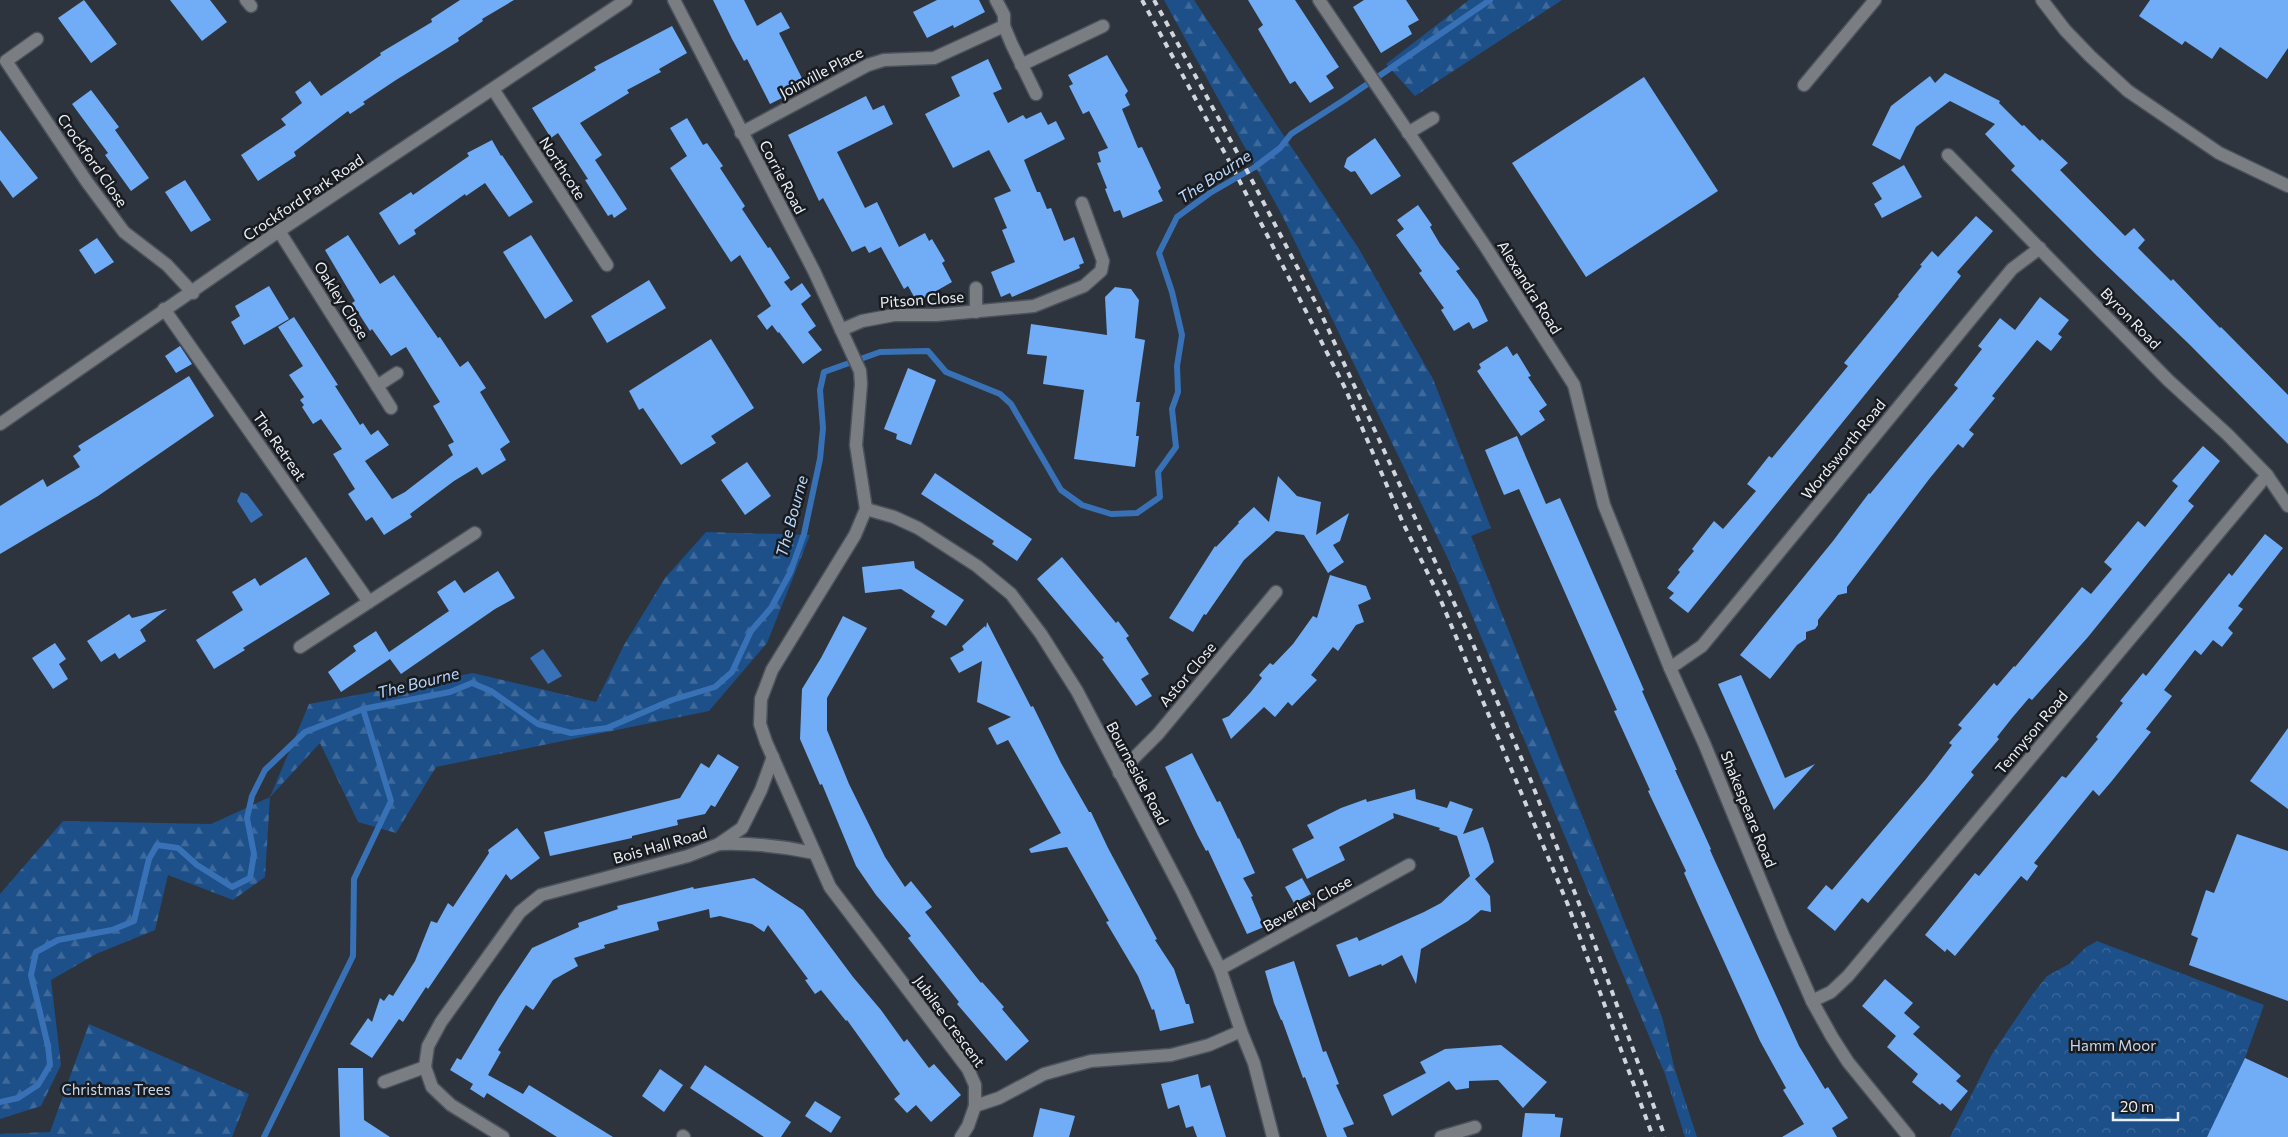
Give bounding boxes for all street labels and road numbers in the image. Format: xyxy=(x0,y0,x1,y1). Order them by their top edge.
street label: Joinville Place xyxy=(776,42,866,102)
street label: Crockford Close xyxy=(54,110,132,210)
street label: Northcote xyxy=(536,133,590,203)
street label: Corrie Road xyxy=(756,137,810,217)
street label: Crockford Park Road xyxy=(239,150,367,244)
street label: Alexandra Road xyxy=(1494,237,1566,337)
street label: Oakley Close xyxy=(311,258,373,342)
street label: Byron Road xyxy=(2097,283,2165,353)
street label: Pitson Close xyxy=(879,287,965,311)
street label: Wordsworth Road xyxy=(1797,395,1889,503)
street label: The Retreat xyxy=(250,408,310,484)
street label: Astor Close xyxy=(1155,638,1219,710)
street label: Tennyson Road xyxy=(1991,687,2071,777)
street label: Bourneside Road xyxy=(1103,718,1173,828)
street label: Shakespeare Road xyxy=(1717,748,1781,870)
street label: Bois Hall Road xyxy=(611,823,709,867)
street label: Beverley Close xyxy=(1260,871,1355,935)
street label: Jubilee Crescent xyxy=(911,972,989,1070)

